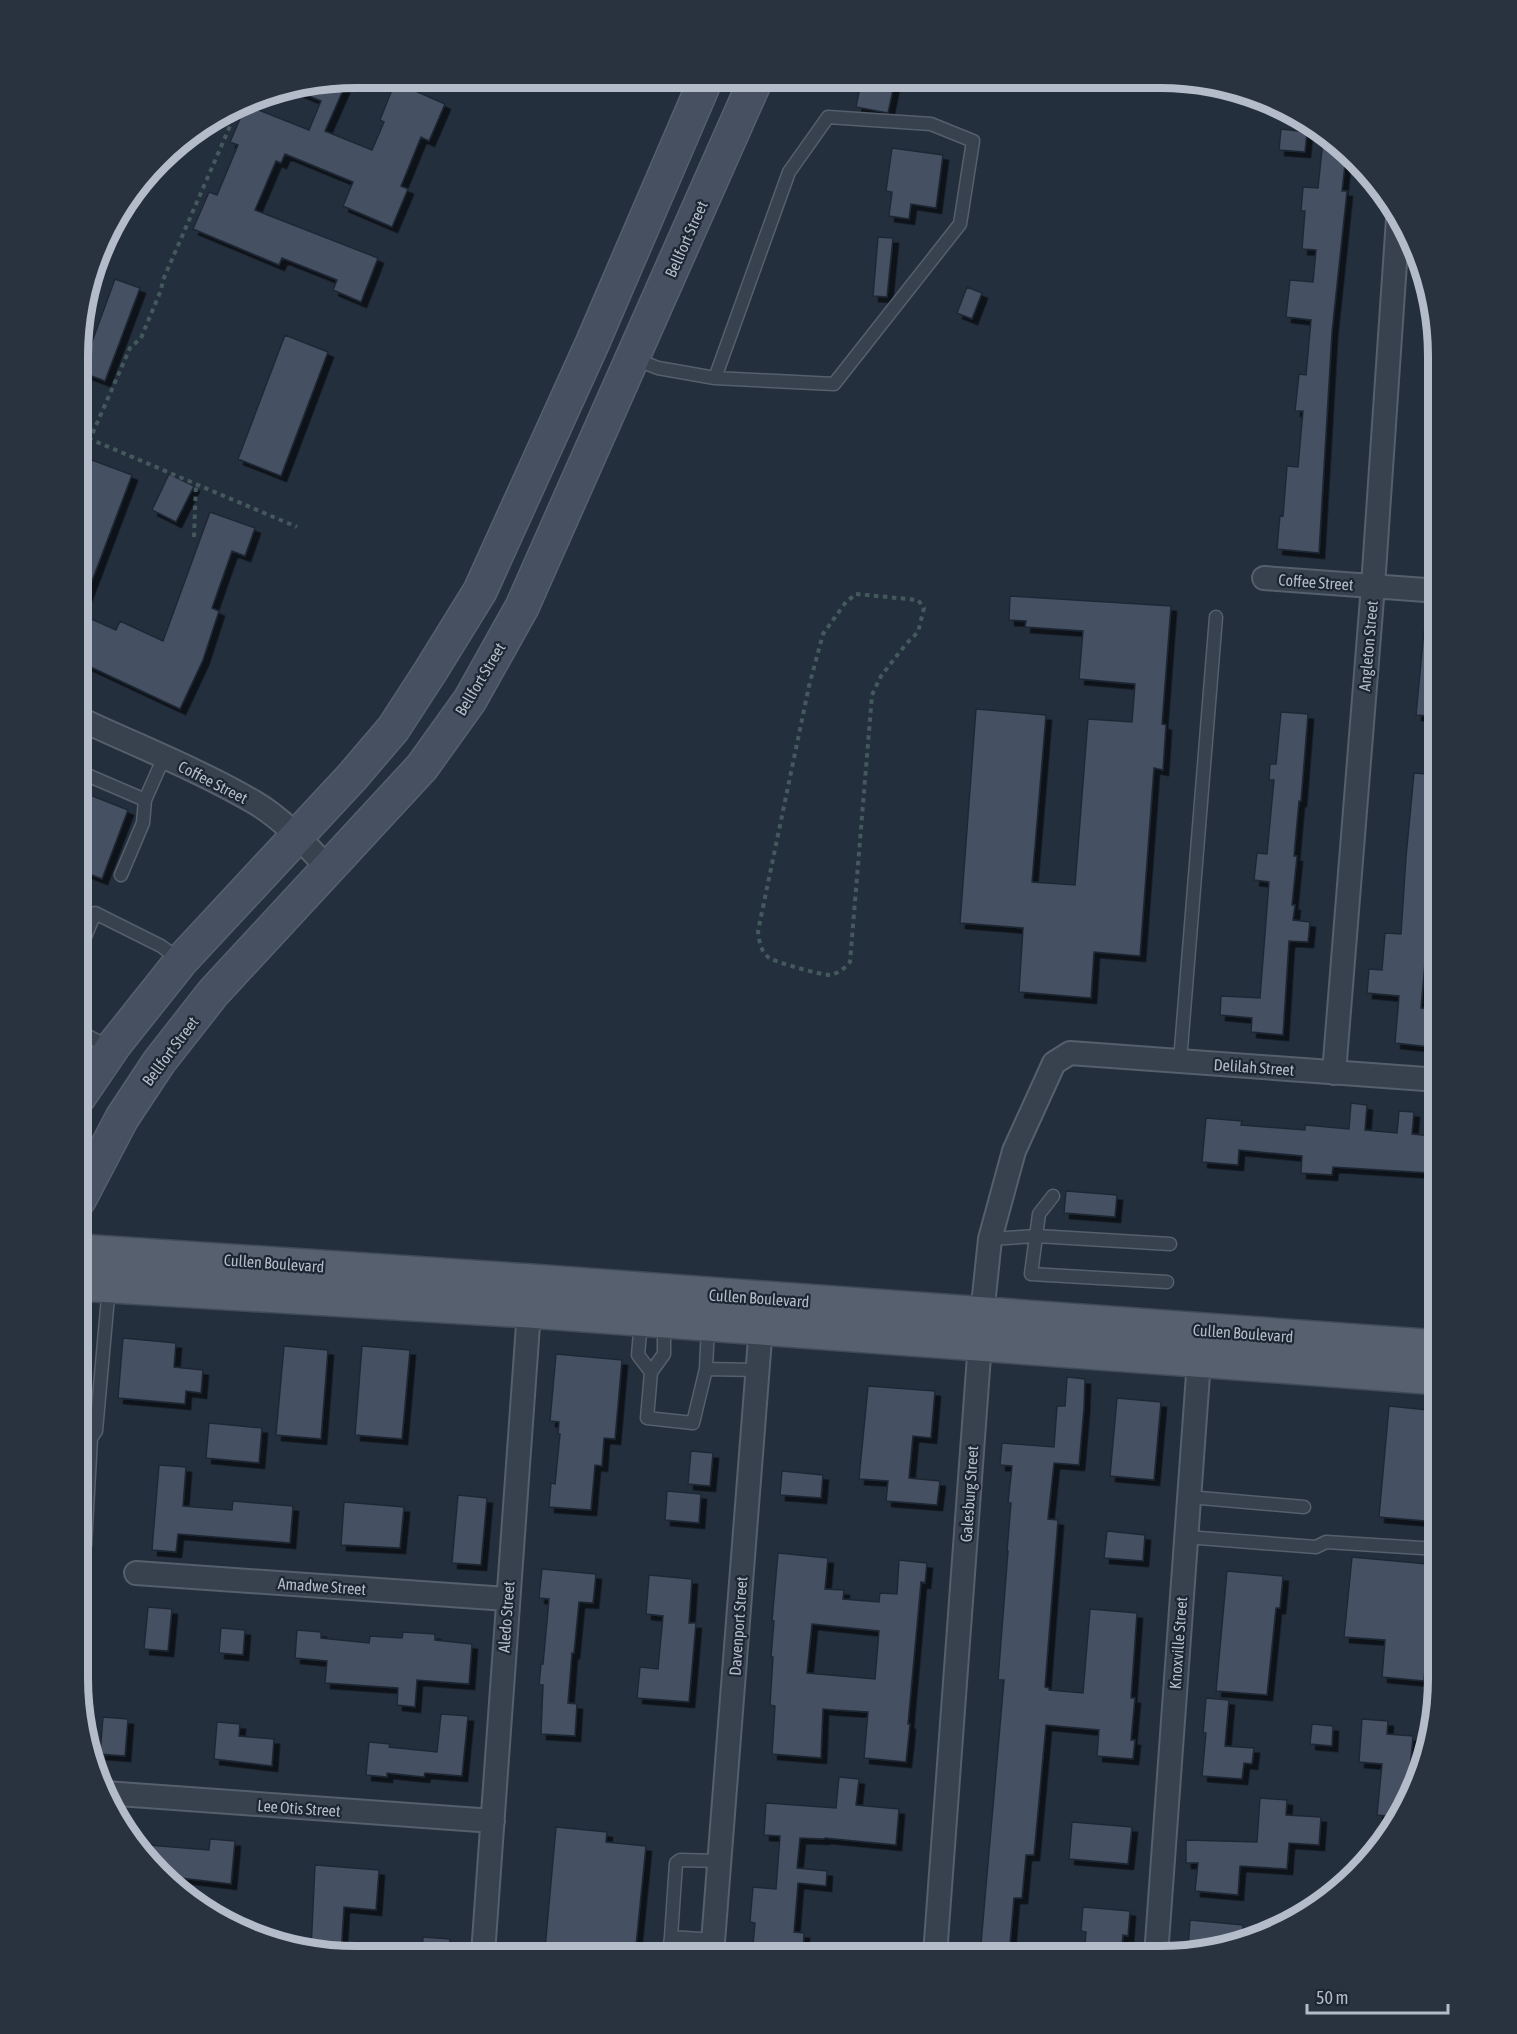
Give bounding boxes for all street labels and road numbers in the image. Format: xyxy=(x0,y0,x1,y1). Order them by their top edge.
street label: Bellfort Street xyxy=(661,198,711,280)
street label: Coffee Street xyxy=(1278,570,1354,594)
street label: Angleton Street xyxy=(1355,600,1382,692)
street label: Bellfort Street xyxy=(451,639,509,719)
street label: Coffee Street xyxy=(175,757,251,807)
street label: Bellfort Street xyxy=(138,1013,202,1089)
street label: Delilah Street xyxy=(1213,1055,1295,1079)
street label: Cullen Boulevard xyxy=(223,1251,325,1275)
street label: Cullen Boulevard xyxy=(708,1286,810,1310)
street label: Cullen Boulevard xyxy=(1192,1321,1294,1345)
street label: Galesburg Street xyxy=(957,1445,982,1543)
street label: Amadwe Street xyxy=(277,1574,367,1598)
street label: Davenport Street xyxy=(726,1575,751,1676)
street label: Aledo Street xyxy=(495,1580,517,1653)
street label: Knoxville Street xyxy=(1166,1596,1190,1690)
street label: Lee Otis Street xyxy=(257,1796,342,1820)

